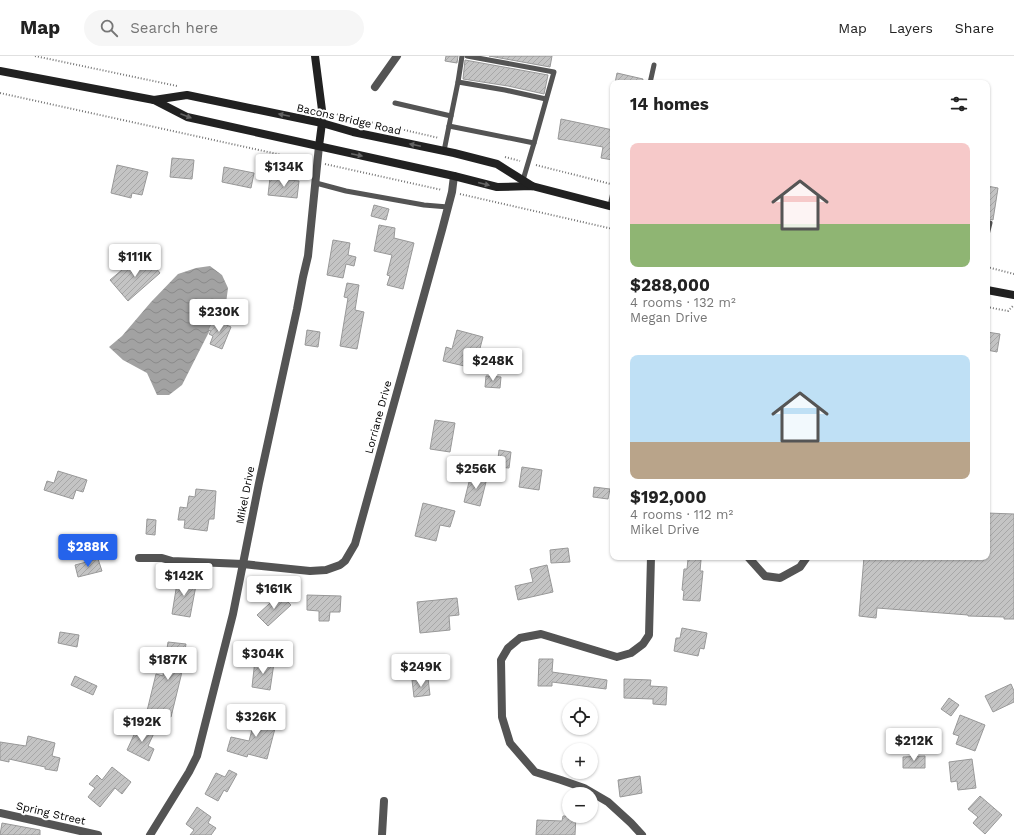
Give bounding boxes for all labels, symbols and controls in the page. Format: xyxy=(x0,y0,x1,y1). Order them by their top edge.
search box xyxy=(84,10,364,46)
text: Map xyxy=(20,16,60,39)
icon: search xyxy=(98,17,120,39)
text: Search here xyxy=(130,19,218,37)
text: Map xyxy=(838,20,867,36)
text: Layers xyxy=(889,20,933,36)
text: Share xyxy=(955,20,994,36)
icon: filters xyxy=(948,93,970,115)
text: 14 homes xyxy=(630,94,709,114)
street label: Bacons Bridge Road xyxy=(295,101,402,138)
one-way arrow xyxy=(277,112,290,118)
one-way arrow xyxy=(180,113,192,120)
one-way arrow xyxy=(409,142,422,148)
one-way arrow xyxy=(351,153,363,159)
pin: $134K xyxy=(256,154,312,188)
text: $134K xyxy=(264,159,304,174)
icon: home xyxy=(764,169,836,241)
one-way arrow xyxy=(478,181,490,187)
pin: $111K xyxy=(107,244,163,278)
text: $111K xyxy=(118,249,152,264)
text: $288,000 xyxy=(630,275,710,295)
text: 4 rooms · 132 m² xyxy=(630,295,736,310)
pin: $230K xyxy=(191,299,247,333)
text: $230K xyxy=(198,304,240,319)
text: Megan Drive xyxy=(630,310,708,325)
pin: $248K xyxy=(465,348,521,382)
text: $248K xyxy=(472,353,514,368)
street label: Lorriane Drive xyxy=(362,379,395,455)
icon: home xyxy=(764,381,836,453)
pin: $256K xyxy=(448,456,504,490)
text: $256K xyxy=(456,461,496,476)
street label: Mikel Drive xyxy=(234,465,257,525)
text: $192,000 xyxy=(630,487,706,507)
text: 4 rooms · 112 m² xyxy=(630,507,733,522)
text: Mikel Drive xyxy=(630,522,700,537)
pin: $288K xyxy=(60,534,116,568)
text: $288K xyxy=(67,539,109,554)
pin: $142K xyxy=(156,563,212,597)
text: $142K xyxy=(165,568,203,583)
pin: $161K xyxy=(246,576,302,610)
text: $161K xyxy=(256,581,292,596)
pin: $304K xyxy=(235,641,291,675)
text: $304K xyxy=(242,646,284,661)
pin: $187K xyxy=(140,647,196,681)
text: $187K xyxy=(149,652,187,667)
pin: $249K xyxy=(393,654,449,688)
text: $249K xyxy=(400,659,442,674)
map controls xyxy=(562,699,598,823)
button: locate xyxy=(562,699,598,735)
pin: $326K xyxy=(228,704,284,738)
pin: $192K xyxy=(114,709,170,743)
text: $326K xyxy=(236,709,276,724)
text: $192K xyxy=(123,714,161,729)
pin: $212K xyxy=(886,728,942,762)
text: $212K xyxy=(895,733,933,748)
button: + xyxy=(562,743,598,779)
button: − xyxy=(562,787,598,823)
street label: Spring Street xyxy=(15,799,87,828)

